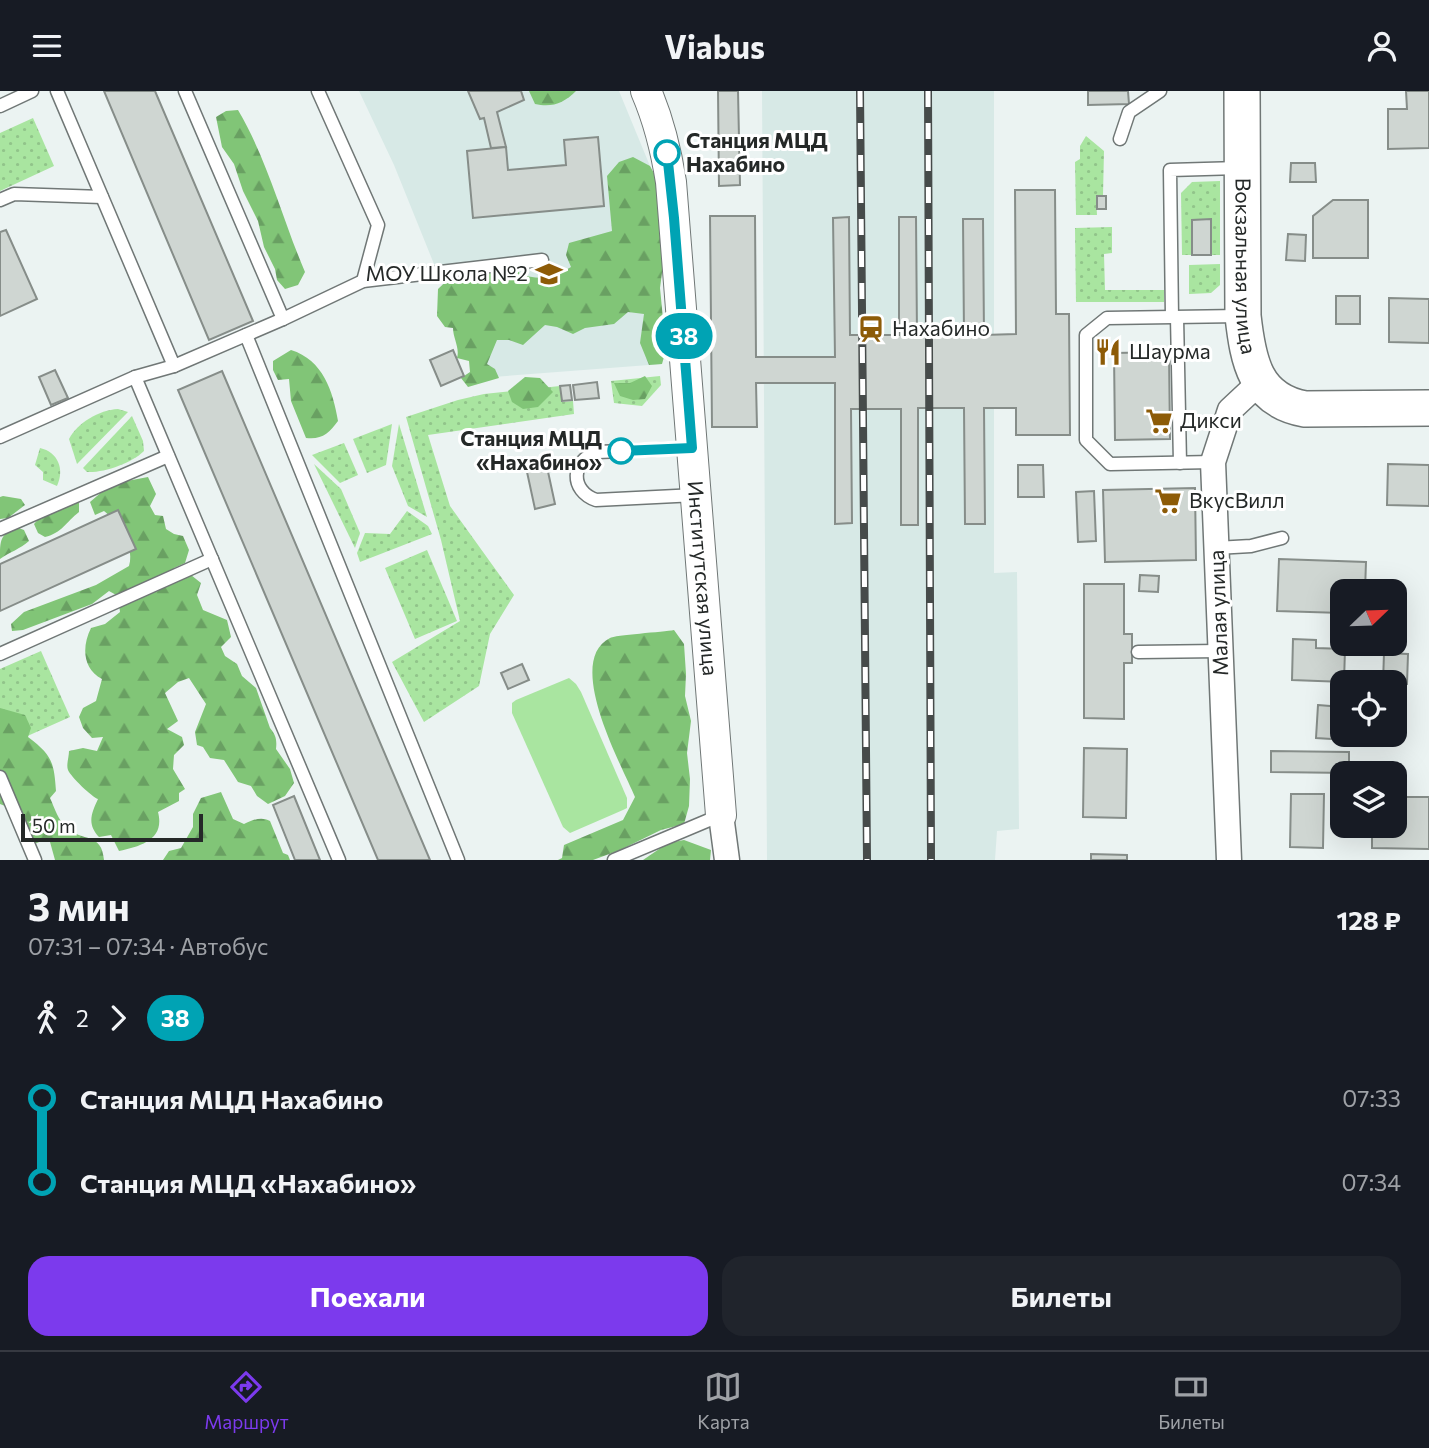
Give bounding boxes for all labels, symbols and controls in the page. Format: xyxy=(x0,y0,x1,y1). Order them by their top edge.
text: Viabus xyxy=(664,26,765,66)
icon: menu xyxy=(28,27,66,65)
icon: person xyxy=(1363,27,1401,65)
place label: Станция МЦД Нахабино xyxy=(686,127,828,176)
marker: Станция МЦД Нахабино xyxy=(654,140,680,166)
street label: Вокзальная улица xyxy=(1231,178,1263,356)
school or university icon: МОУ Школа №2 xyxy=(534,259,564,289)
place label: МОУ Школа №2 xyxy=(365,260,528,285)
line badge: 38 xyxy=(652,313,716,359)
station icon: Нахабино xyxy=(856,314,886,344)
place label: Нахабино xyxy=(892,315,990,340)
text: 38 xyxy=(670,321,698,350)
restaurant icon: Шаурма xyxy=(1093,337,1123,367)
place label: Шаурма xyxy=(1129,338,1211,363)
supermarket icon: Дикси xyxy=(1144,406,1174,436)
place label: Дикси xyxy=(1180,407,1242,432)
place label: Станция МЦД «Нахабино» xyxy=(460,425,602,474)
marker: Станция МЦД «Нахабино» xyxy=(608,438,634,464)
street label: Институтская улица xyxy=(684,479,724,677)
supermarket icon: ВкусВилл xyxy=(1153,486,1183,516)
place label: ВкусВилл xyxy=(1189,487,1285,512)
street label: Малая улица xyxy=(1203,549,1232,677)
north arrow xyxy=(1330,579,1407,656)
map controls xyxy=(1330,579,1407,838)
button: locate xyxy=(1330,670,1407,747)
button: layers xyxy=(1330,761,1407,838)
scale bar xyxy=(21,811,203,843)
text: 50 m xyxy=(32,814,76,837)
text: 3 мин xyxy=(28,882,130,929)
text: 128 ₽ xyxy=(1336,904,1401,935)
text: 07:31 – 07:34 · Автобус xyxy=(28,932,268,960)
icon: walk xyxy=(28,999,66,1037)
icon: forward xyxy=(99,999,137,1037)
text: 38 xyxy=(161,1003,190,1032)
text: 2 xyxy=(76,1004,89,1032)
text: Станция МЦД Нахабино xyxy=(80,1083,383,1114)
text: 07:33 xyxy=(1342,1084,1401,1112)
text: Станция МЦД «Нахабино» xyxy=(80,1167,416,1198)
text: 07:34 xyxy=(1342,1168,1401,1196)
button: Поехали xyxy=(28,1256,708,1336)
button: Билеты xyxy=(722,1256,1401,1336)
tab: Маршрут xyxy=(204,1368,289,1433)
tab: Карта xyxy=(697,1368,750,1433)
tab: Билеты xyxy=(1158,1368,1225,1433)

